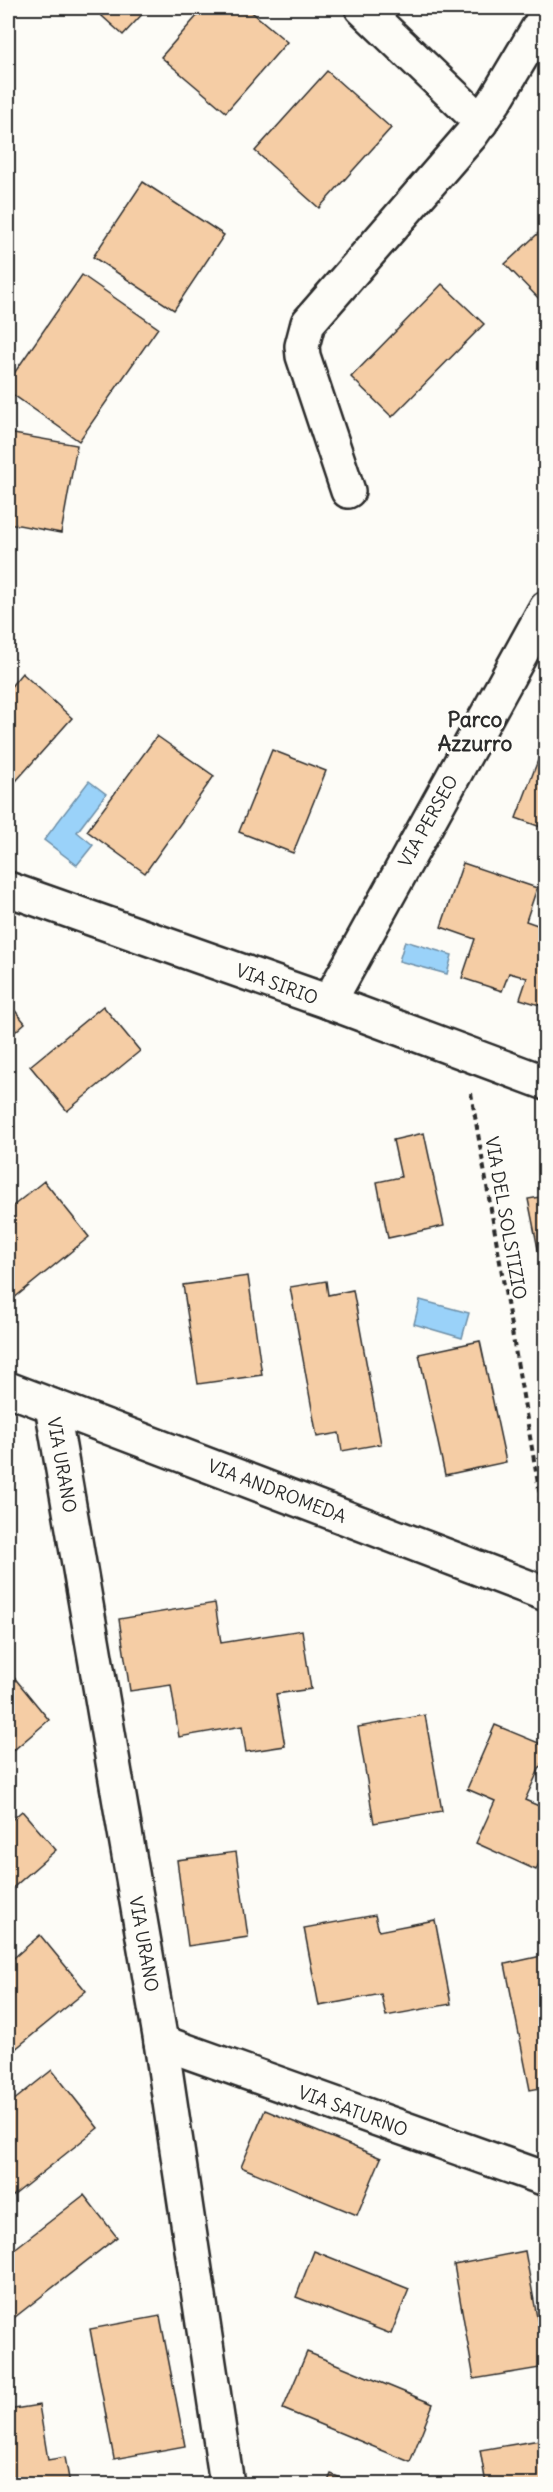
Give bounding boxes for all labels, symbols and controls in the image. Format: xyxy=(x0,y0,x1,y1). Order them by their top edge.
district label: Parco Azzurro xyxy=(438,706,512,757)
street label: VIA PERSEO xyxy=(393,771,463,871)
street label: VIA SIRIO xyxy=(233,959,321,1009)
street label: VIA DEL SOLSTIZIO xyxy=(480,1135,532,1301)
street label: VIA URANO xyxy=(42,1415,82,1515)
street label: VIA ANDROMEDA xyxy=(204,1454,350,1528)
street label: VIA URANO xyxy=(124,1894,164,1994)
street label: VIA SATURNO xyxy=(295,2080,411,2142)

